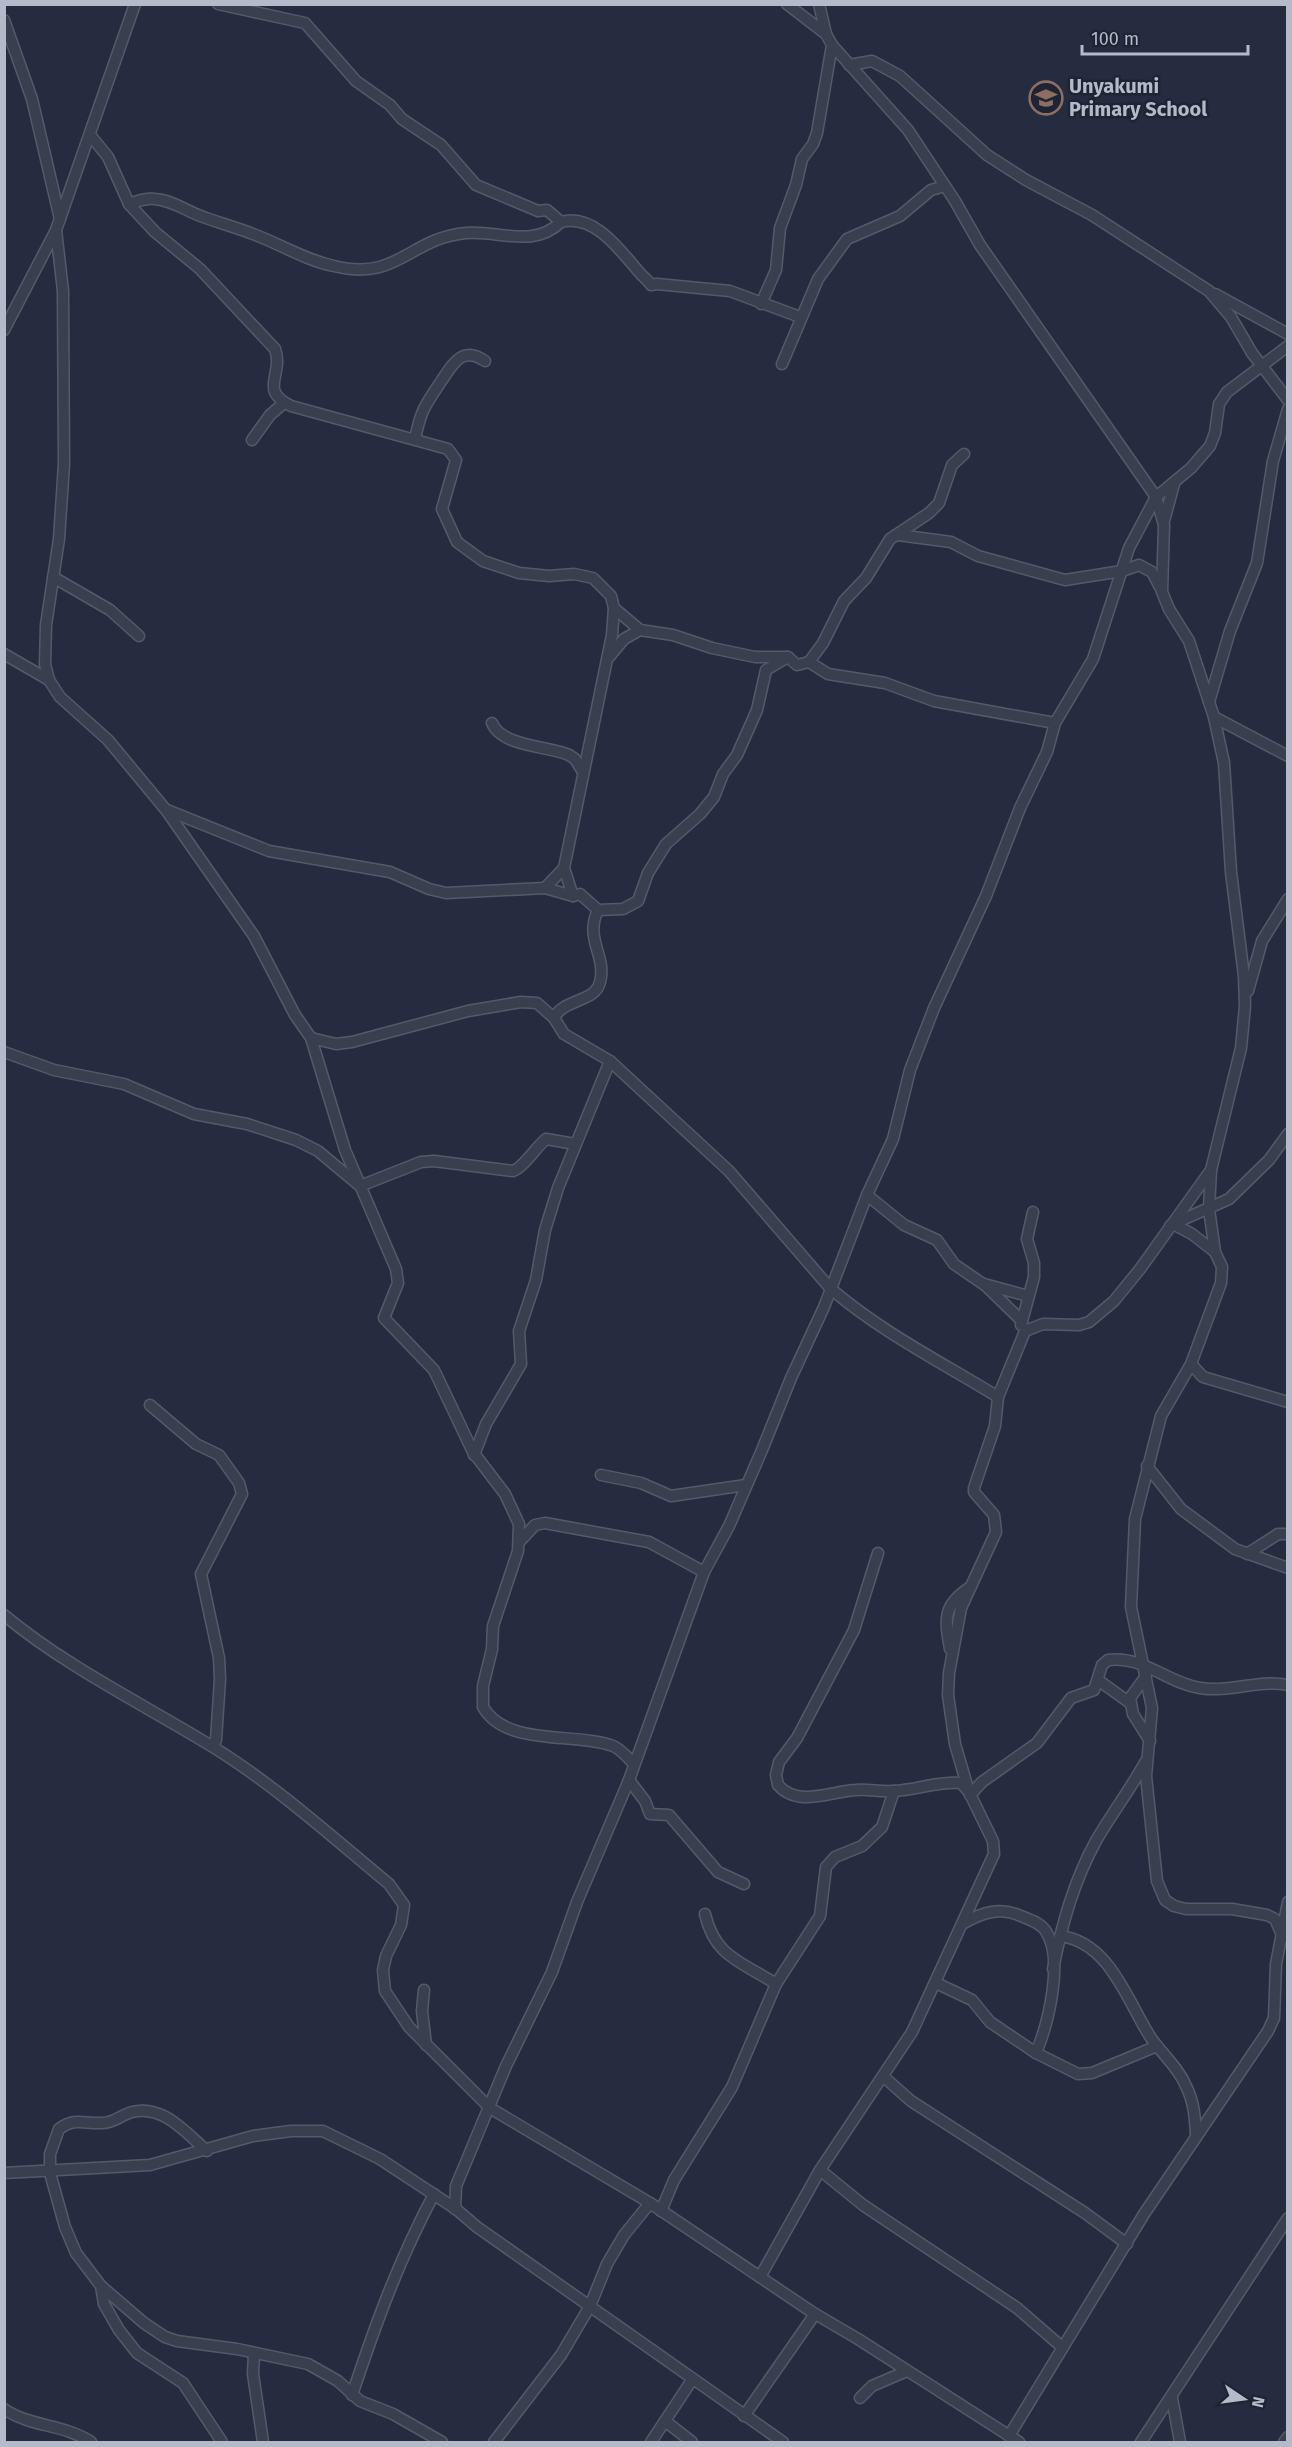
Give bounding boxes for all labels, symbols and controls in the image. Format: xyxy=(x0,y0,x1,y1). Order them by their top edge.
scale bar xyxy=(1082,18,1248,56)
text: 100 m xyxy=(1091,28,1139,50)
place label: Unyakumi Primary School xyxy=(1069,74,1207,121)
school or university icon: Unyakumi Primary School xyxy=(1028,80,1064,116)
north arrow xyxy=(1214,2369,1274,2429)
text: N xyxy=(1248,2395,1269,2410)

